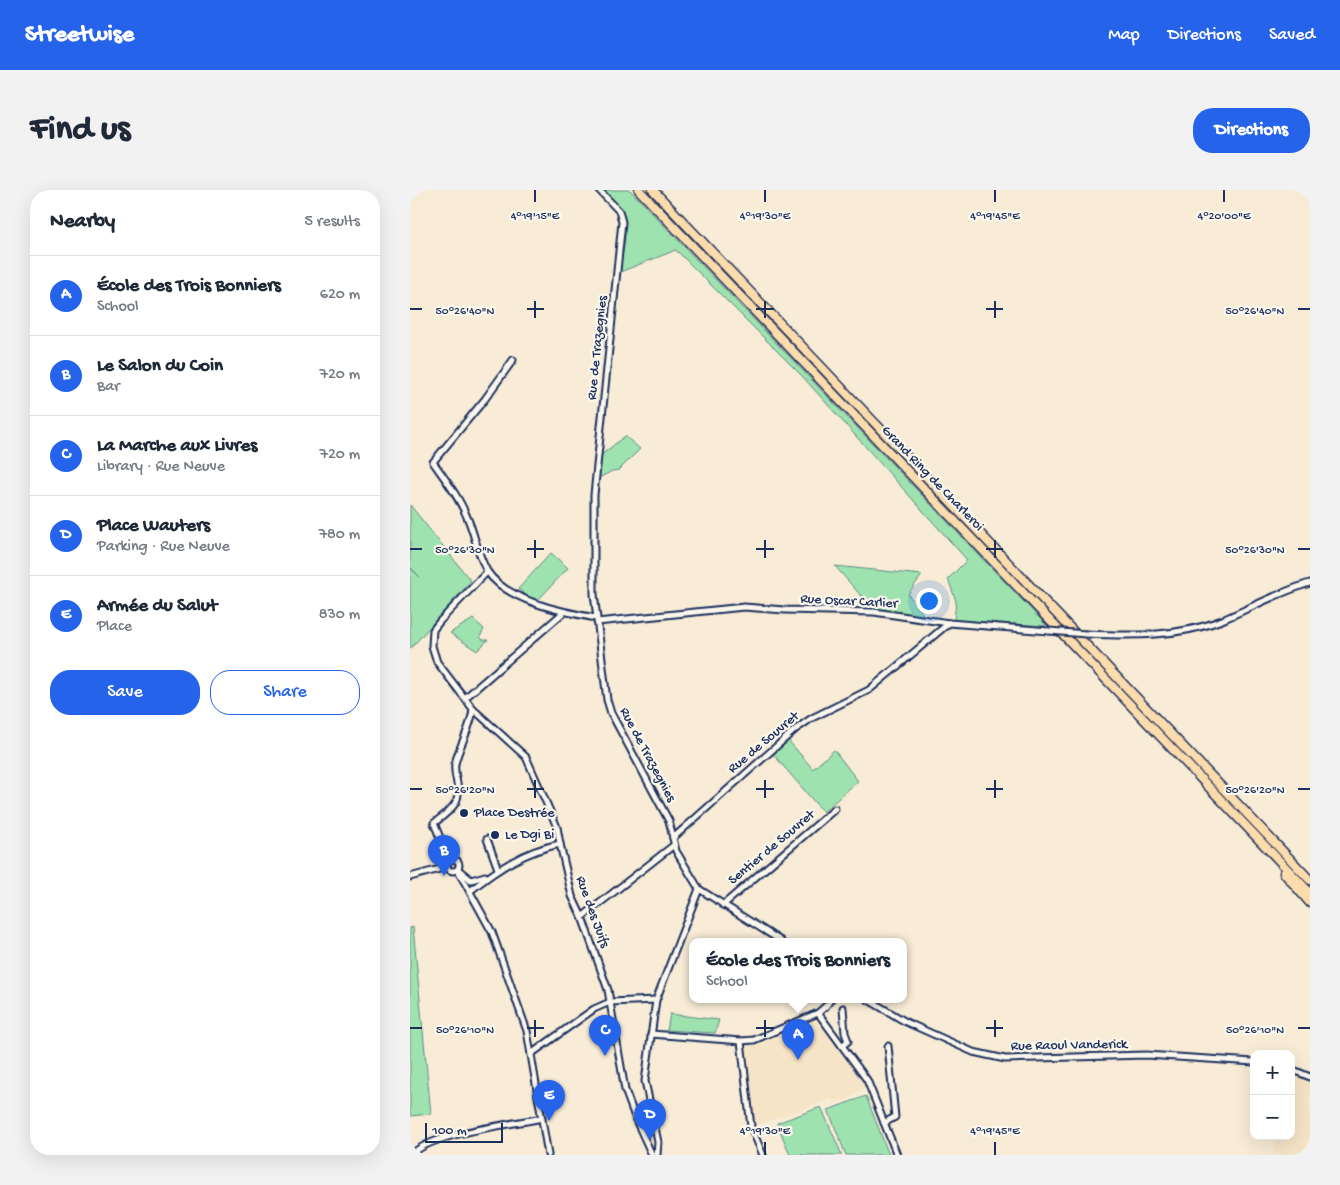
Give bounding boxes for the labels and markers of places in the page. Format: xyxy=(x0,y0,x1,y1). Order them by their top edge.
place label: Place Destrée xyxy=(473,805,555,822)
marker: Place Destrée xyxy=(458,807,470,819)
place label: Le Dgi Bi xyxy=(505,827,554,844)
marker: Le Dgi Bi xyxy=(489,829,501,841)
pin: B xyxy=(428,835,460,876)
pin: C xyxy=(589,1015,621,1056)
pin: A xyxy=(782,1019,814,1060)
pin: E xyxy=(533,1080,565,1121)
pin: D xyxy=(634,1099,666,1140)

